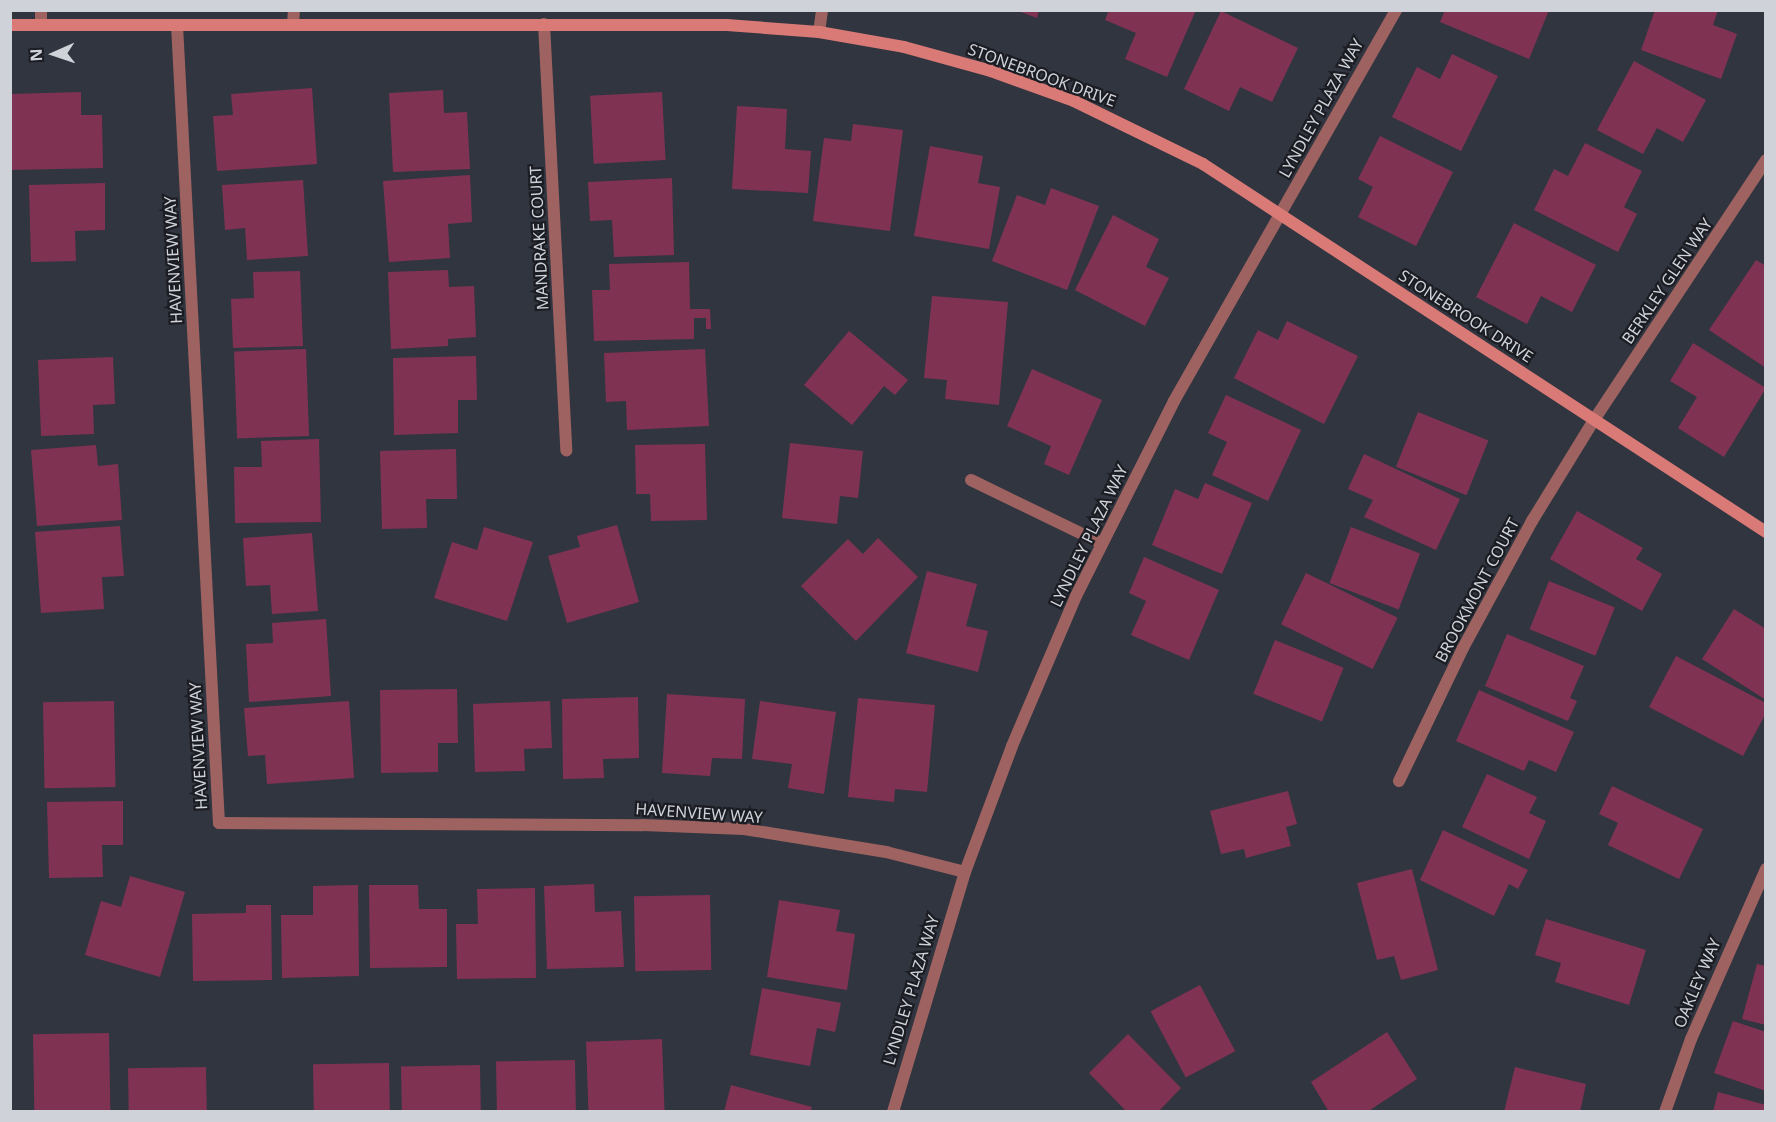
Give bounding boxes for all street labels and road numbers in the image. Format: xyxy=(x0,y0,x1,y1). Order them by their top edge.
street label: LYNDLEY PLAZA WAY xyxy=(1275,35,1367,181)
street label: STONEBROOK DRIVE xyxy=(965,39,1119,111)
street label: MANDRAKE COURT xyxy=(526,165,552,311)
street label: HAVENVIEW WAY xyxy=(160,196,186,324)
street label: BERKLEY GLEN WAY xyxy=(1618,215,1716,347)
street label: STONEBROOK DRIVE xyxy=(1395,266,1537,366)
street label: LYNDLEY PLAZA WAY xyxy=(1046,462,1132,610)
street label: BROOKMONT COURT xyxy=(1431,515,1523,665)
street label: HAVENVIEW WAY xyxy=(185,682,211,810)
street label: HAVENVIEW WAY xyxy=(635,799,763,827)
street label: LYNDLEY PLAZA WAY xyxy=(879,913,943,1067)
street label: OAKLEY WAY xyxy=(1670,935,1724,1031)

